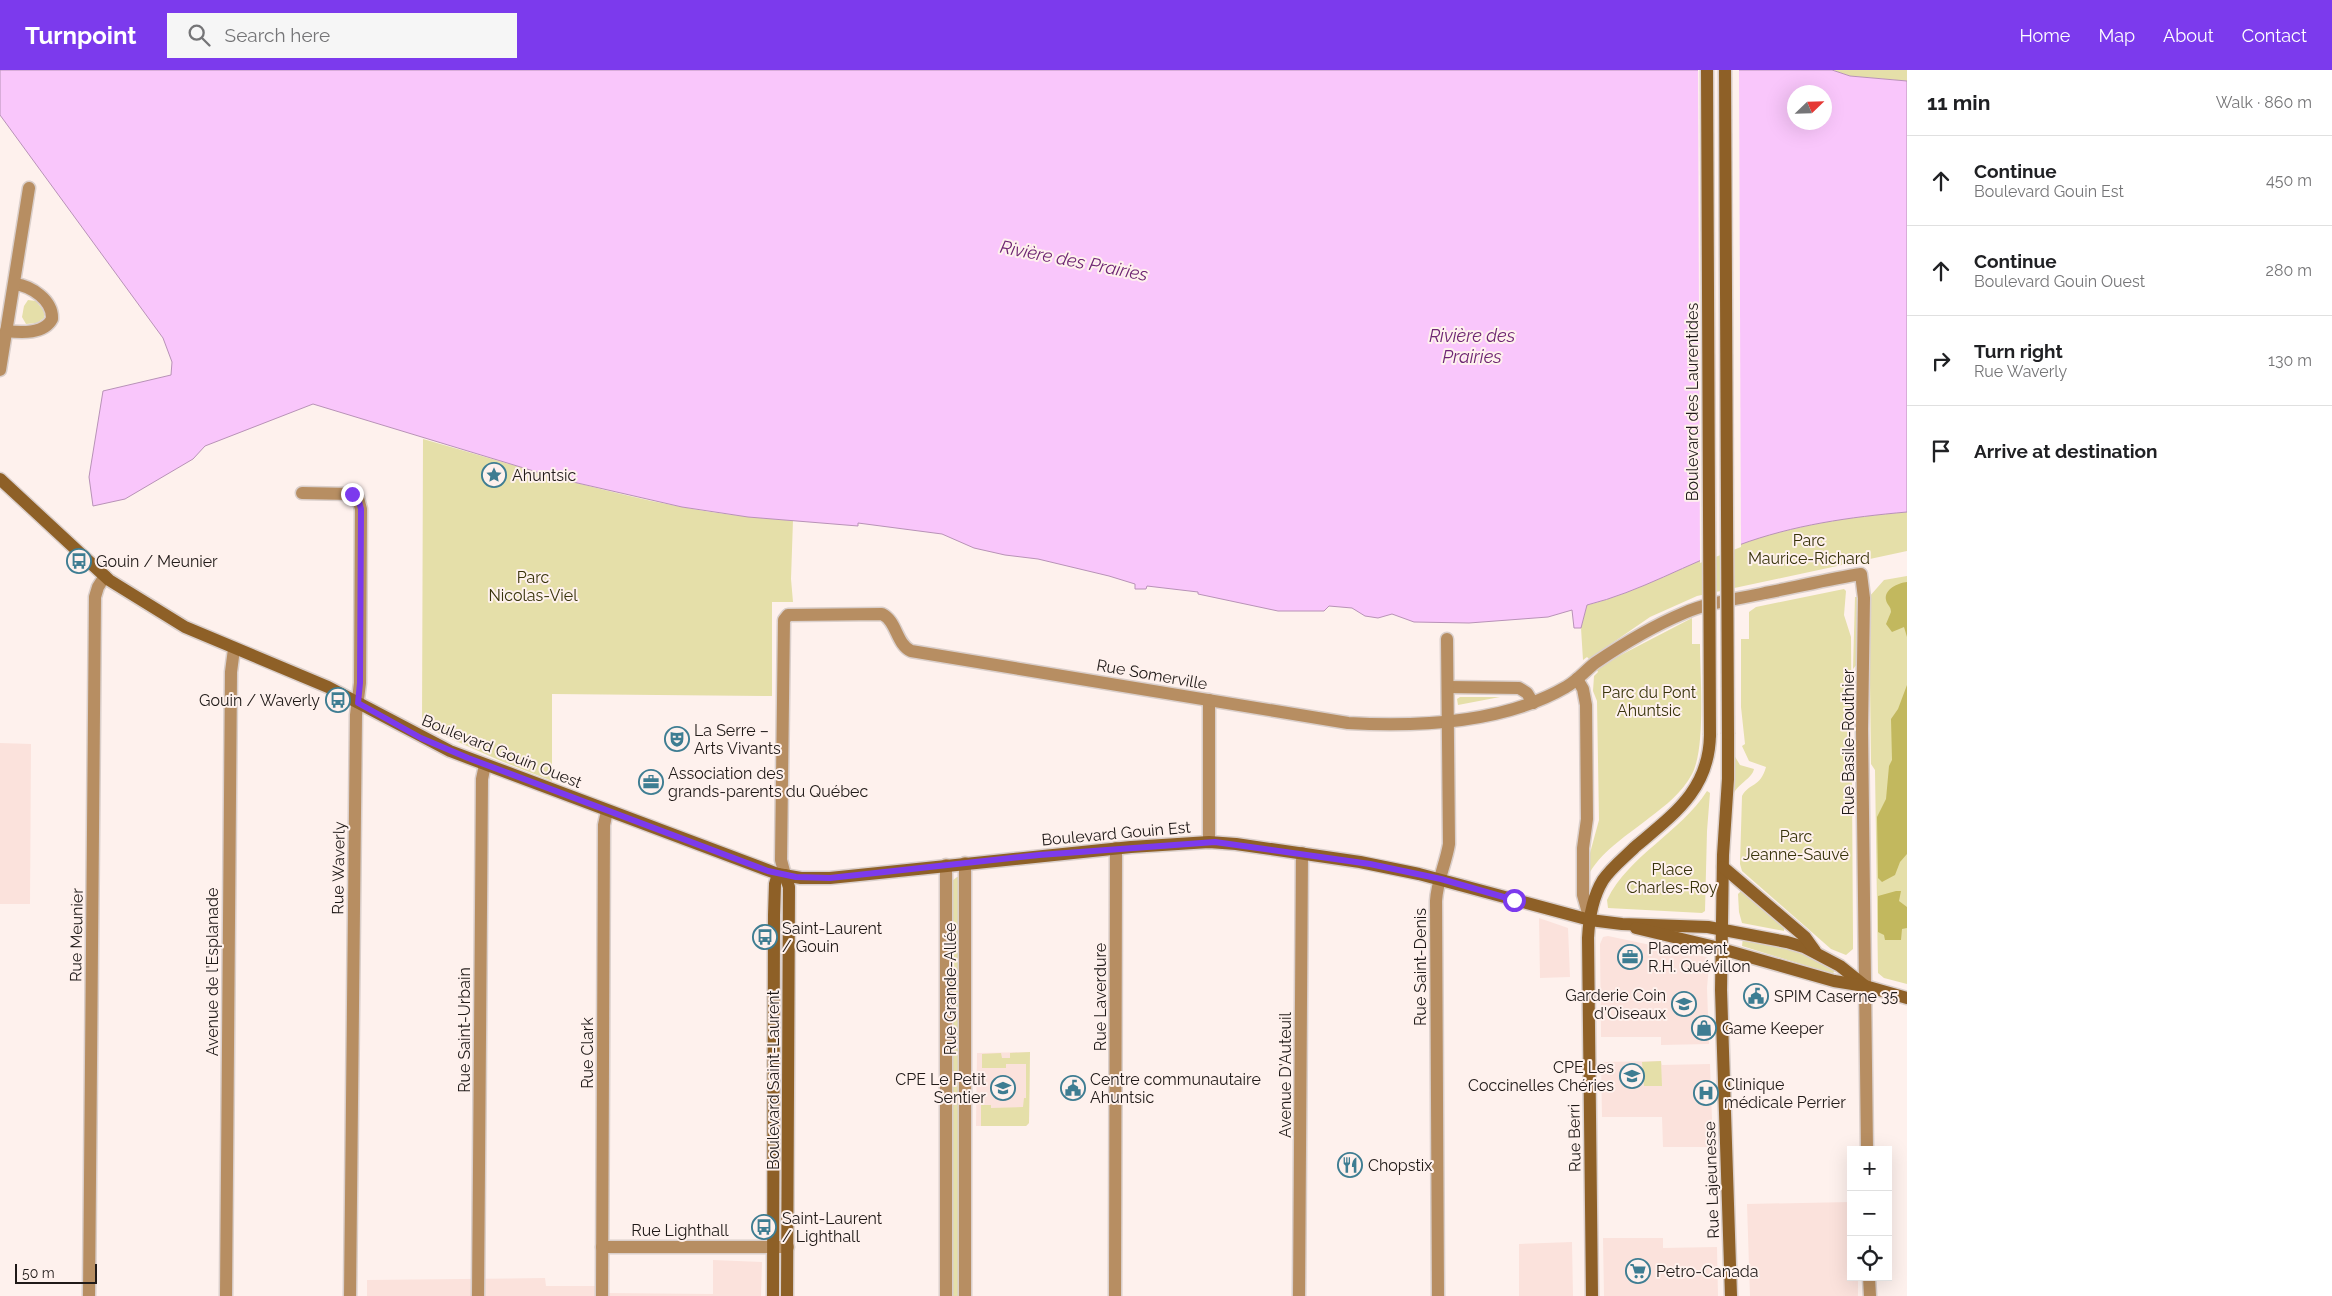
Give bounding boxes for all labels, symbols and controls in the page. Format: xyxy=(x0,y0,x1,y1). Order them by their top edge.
search box xyxy=(167,13,517,58)
text: Turnpoint xyxy=(25,21,137,50)
icon: search xyxy=(185,21,213,49)
text: Search here xyxy=(225,24,330,46)
text: Home xyxy=(2019,25,2070,46)
text: Map xyxy=(2098,25,2135,46)
text: About xyxy=(2163,25,2214,46)
text: Contact xyxy=(2242,25,2307,46)
north arrow xyxy=(1787,85,1832,130)
text: 11 min xyxy=(1927,90,1990,115)
text: Walk · 860 m xyxy=(2216,93,2312,112)
text: Continue xyxy=(1974,160,2057,182)
icon: ahead xyxy=(1927,167,1955,195)
text: 450 m xyxy=(2266,171,2312,190)
text: Boulevard Gouin Est xyxy=(1974,182,2124,201)
water label: Rivière des Prairies xyxy=(998,236,1150,285)
text: Continue xyxy=(1974,250,2057,272)
icon: ahead xyxy=(1927,257,1955,285)
text: 280 m xyxy=(2266,261,2312,280)
text: Boulevard Gouin Ouest xyxy=(1974,272,2145,291)
street label: Boulevard des Laurentides xyxy=(1683,303,1702,501)
water label: Rivière des Prairies xyxy=(1429,325,1516,367)
text: Turn right xyxy=(1974,340,2063,362)
icon: right xyxy=(1927,347,1955,375)
text: 130 m xyxy=(2268,351,2312,370)
text: Rue Waverly xyxy=(1974,362,2067,381)
icon: arrive xyxy=(1927,437,1955,465)
text: Arrive at destination xyxy=(1974,440,2158,462)
place icon: Ahuntsic xyxy=(481,462,507,488)
place label: Ahuntsic xyxy=(512,466,576,485)
route end xyxy=(341,483,364,506)
park label: Parc Maurice-Richard xyxy=(1748,531,1870,568)
bus stop icon: Gouin / Meunier xyxy=(66,548,92,574)
place label: Gouin / Meunier xyxy=(96,552,218,571)
park label: Parc Nicolas-Viel xyxy=(488,568,578,605)
street label: Rue Somerville xyxy=(1095,655,1209,694)
street label: Rue Basile-Routhier xyxy=(1839,668,1858,815)
park label: Parc du Pont Ahuntsic xyxy=(1602,683,1697,720)
bus stop icon: Gouin / Waverly xyxy=(325,687,351,713)
place label: Gouin / Waverly xyxy=(199,691,320,710)
street label: Boulevard Gouin Ouest xyxy=(419,711,585,793)
place label: La Serre – Arts Vivants xyxy=(694,721,781,758)
theatre icon: La Serre – Arts Vivants xyxy=(664,726,690,752)
place label: Association des grands-parents du Québec xyxy=(668,764,868,801)
office icon: Association des grands-parents du Québec xyxy=(638,769,664,795)
street label: Boulevard Gouin Est xyxy=(1041,817,1192,849)
street label: Rue Waverly xyxy=(328,821,349,915)
park label: Parc Jeanne-Sauvé xyxy=(1743,827,1849,864)
park label: Place Charles-Roy xyxy=(1627,860,1718,897)
street label: Rue Meunier xyxy=(66,888,87,982)
street label: Avenue de l'Esplanade xyxy=(203,888,222,1056)
route start xyxy=(1503,889,1526,912)
street label: Rue Saint-Denis xyxy=(1411,908,1430,1026)
place label: Saint-Laurent / Gouin xyxy=(782,919,883,956)
street label: Rue Grande-Allée xyxy=(941,923,960,1055)
bus stop icon: Saint-Laurent / Gouin xyxy=(752,924,778,950)
place label: Placement R.H. Quévillon xyxy=(1648,939,1751,976)
street label: Rue Laverdure xyxy=(1091,943,1110,1051)
office icon: Placement R.H. Quévillon xyxy=(1617,944,1643,970)
street label: Rue Saint-Urbain xyxy=(455,967,474,1093)
public building icon: SPIM Caserne 35 xyxy=(1743,983,1769,1009)
place label: Garderie Coin d'Oiseaux xyxy=(1565,986,1666,1023)
place label: SPIM Caserne 35 xyxy=(1774,987,1899,1006)
street label: Boulevard Saint-Laurent xyxy=(764,989,783,1170)
school or university icon: Garderie Coin d'Oiseaux xyxy=(1671,991,1697,1017)
street label: Avenue D'Auteuil xyxy=(1276,1011,1295,1138)
shop icon: Game Keeper xyxy=(1691,1015,1717,1041)
street label: Rue Clark xyxy=(578,1017,597,1089)
place label: Game Keeper xyxy=(1722,1019,1824,1038)
place label: CPE Les Coccinelles Chéries xyxy=(1468,1058,1614,1095)
school or university icon: CPE Les Coccinelles Chéries xyxy=(1619,1063,1645,1089)
place label: CPE Le Petit Sentier xyxy=(895,1070,987,1107)
place label: Centre communautaire Ahuntsic xyxy=(1090,1070,1261,1107)
school or university icon: CPE Le Petit Sentier xyxy=(990,1075,1016,1101)
public building icon: Centre communautaire Ahuntsic xyxy=(1060,1075,1086,1101)
place label: Clinique médicale Perrier xyxy=(1724,1075,1846,1112)
hospital icon: Clinique médicale Perrier xyxy=(1693,1080,1719,1106)
street label: Rue Berri xyxy=(1564,1104,1585,1172)
street label: Rue Lajeunesse xyxy=(1700,1121,1723,1239)
map controls xyxy=(1847,1146,1892,1281)
button: + xyxy=(1847,1146,1892,1191)
restaurant icon: Chopstix xyxy=(1337,1152,1363,1178)
place label: Chopstix xyxy=(1368,1156,1432,1175)
button: − xyxy=(1847,1191,1892,1236)
place label: Saint-Laurent / Lighthall xyxy=(782,1209,883,1246)
bus stop icon: Saint-Laurent / Lighthall xyxy=(751,1214,777,1240)
street label: Rue Lighthall xyxy=(631,1221,729,1240)
button: locate xyxy=(1847,1236,1892,1281)
supermarket icon: Petro-Canada xyxy=(1625,1258,1651,1284)
scale bar xyxy=(15,1261,98,1284)
place label: Petro-Canada xyxy=(1656,1262,1759,1281)
text: 50 m xyxy=(22,1265,55,1281)

